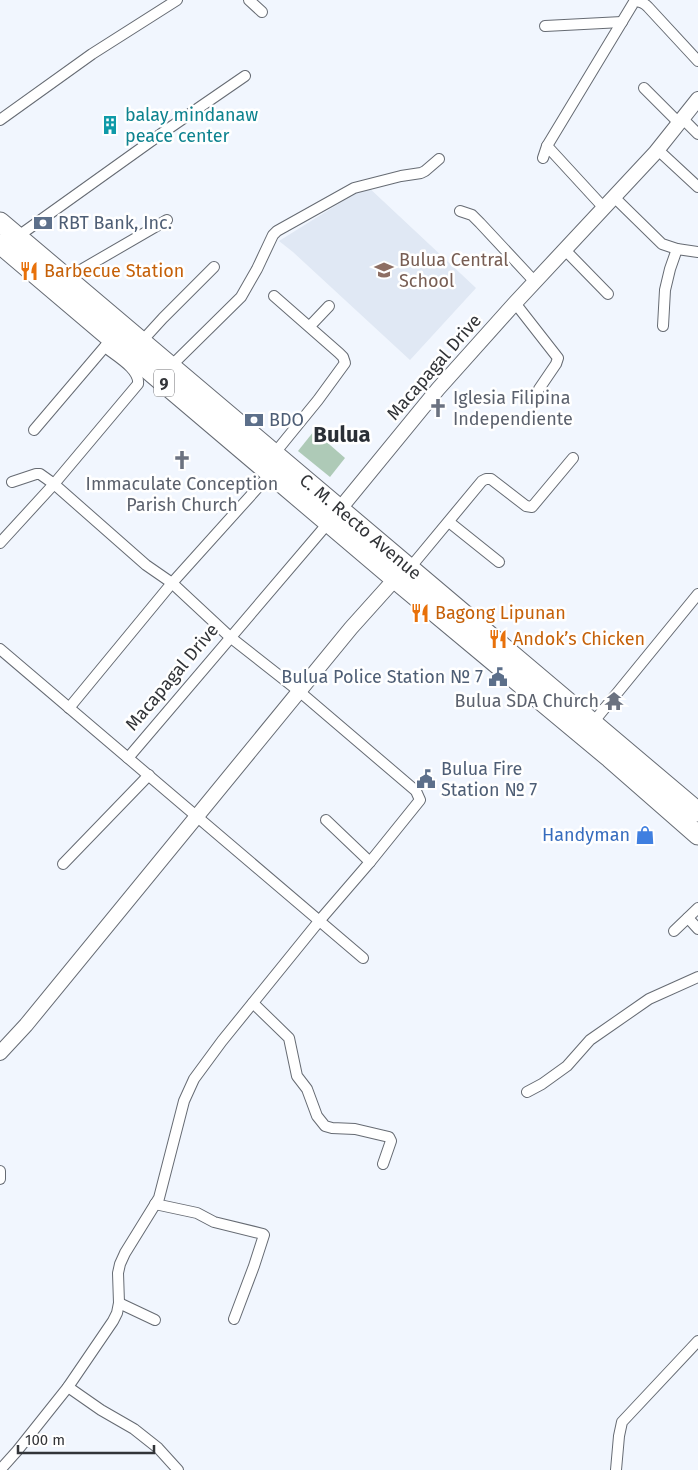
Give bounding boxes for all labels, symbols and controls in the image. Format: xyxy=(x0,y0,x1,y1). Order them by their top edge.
place label: balay mindanaw peace center xyxy=(125,104,258,147)
building icon: balay mindanaw peace center xyxy=(99,114,121,136)
bank icon: RBT Bank, Inc. xyxy=(32,212,54,234)
place label: RBT Bank, Inc. xyxy=(58,212,172,234)
place label: Bulua Central School xyxy=(399,249,509,292)
school or university icon: Bulua Central School xyxy=(373,259,395,281)
restaurant icon: Barbecue Station xyxy=(18,260,40,282)
place label: Barbecue Station xyxy=(44,260,184,282)
street label: Macapagal Drive xyxy=(382,310,486,424)
road number: 9 xyxy=(154,369,174,396)
place label: Iglesia Filipina Independiente xyxy=(453,387,573,430)
church icon: Iglesia Filipina Independiente xyxy=(427,397,449,419)
bank icon: BDO xyxy=(243,409,265,431)
place label: BDO xyxy=(269,409,304,431)
district label: Bulua xyxy=(313,421,371,448)
church icon: Immaculate Conception Parish Church xyxy=(171,449,193,471)
street label: C. M. Recto Avenue xyxy=(295,469,426,584)
place label: Immaculate Conception Parish Church xyxy=(86,473,278,516)
restaurant icon: Bagong Lipunan xyxy=(409,602,431,624)
place label: Bagong Lipunan xyxy=(435,602,566,624)
street label: Macapagal Drive xyxy=(121,619,223,735)
restaurant icon: Andok’s Chicken xyxy=(487,628,509,650)
place label: Andok’s Chicken xyxy=(513,628,645,650)
place label: Bulua Police Station № 7 xyxy=(281,666,483,688)
public building icon: Bulua Police Station № 7 xyxy=(487,666,509,688)
place label: Bulua SDA Church xyxy=(454,690,599,712)
temple icon: Bulua SDA Church xyxy=(603,690,625,712)
place label: Bulua Fire Station № 7 xyxy=(441,758,537,801)
public building icon: Bulua Fire Station № 7 xyxy=(415,768,437,790)
place label: Handyman xyxy=(542,824,630,846)
shop icon: Handyman xyxy=(634,824,656,846)
scale bar xyxy=(18,1422,154,1454)
text: 100 m xyxy=(25,1431,65,1449)

